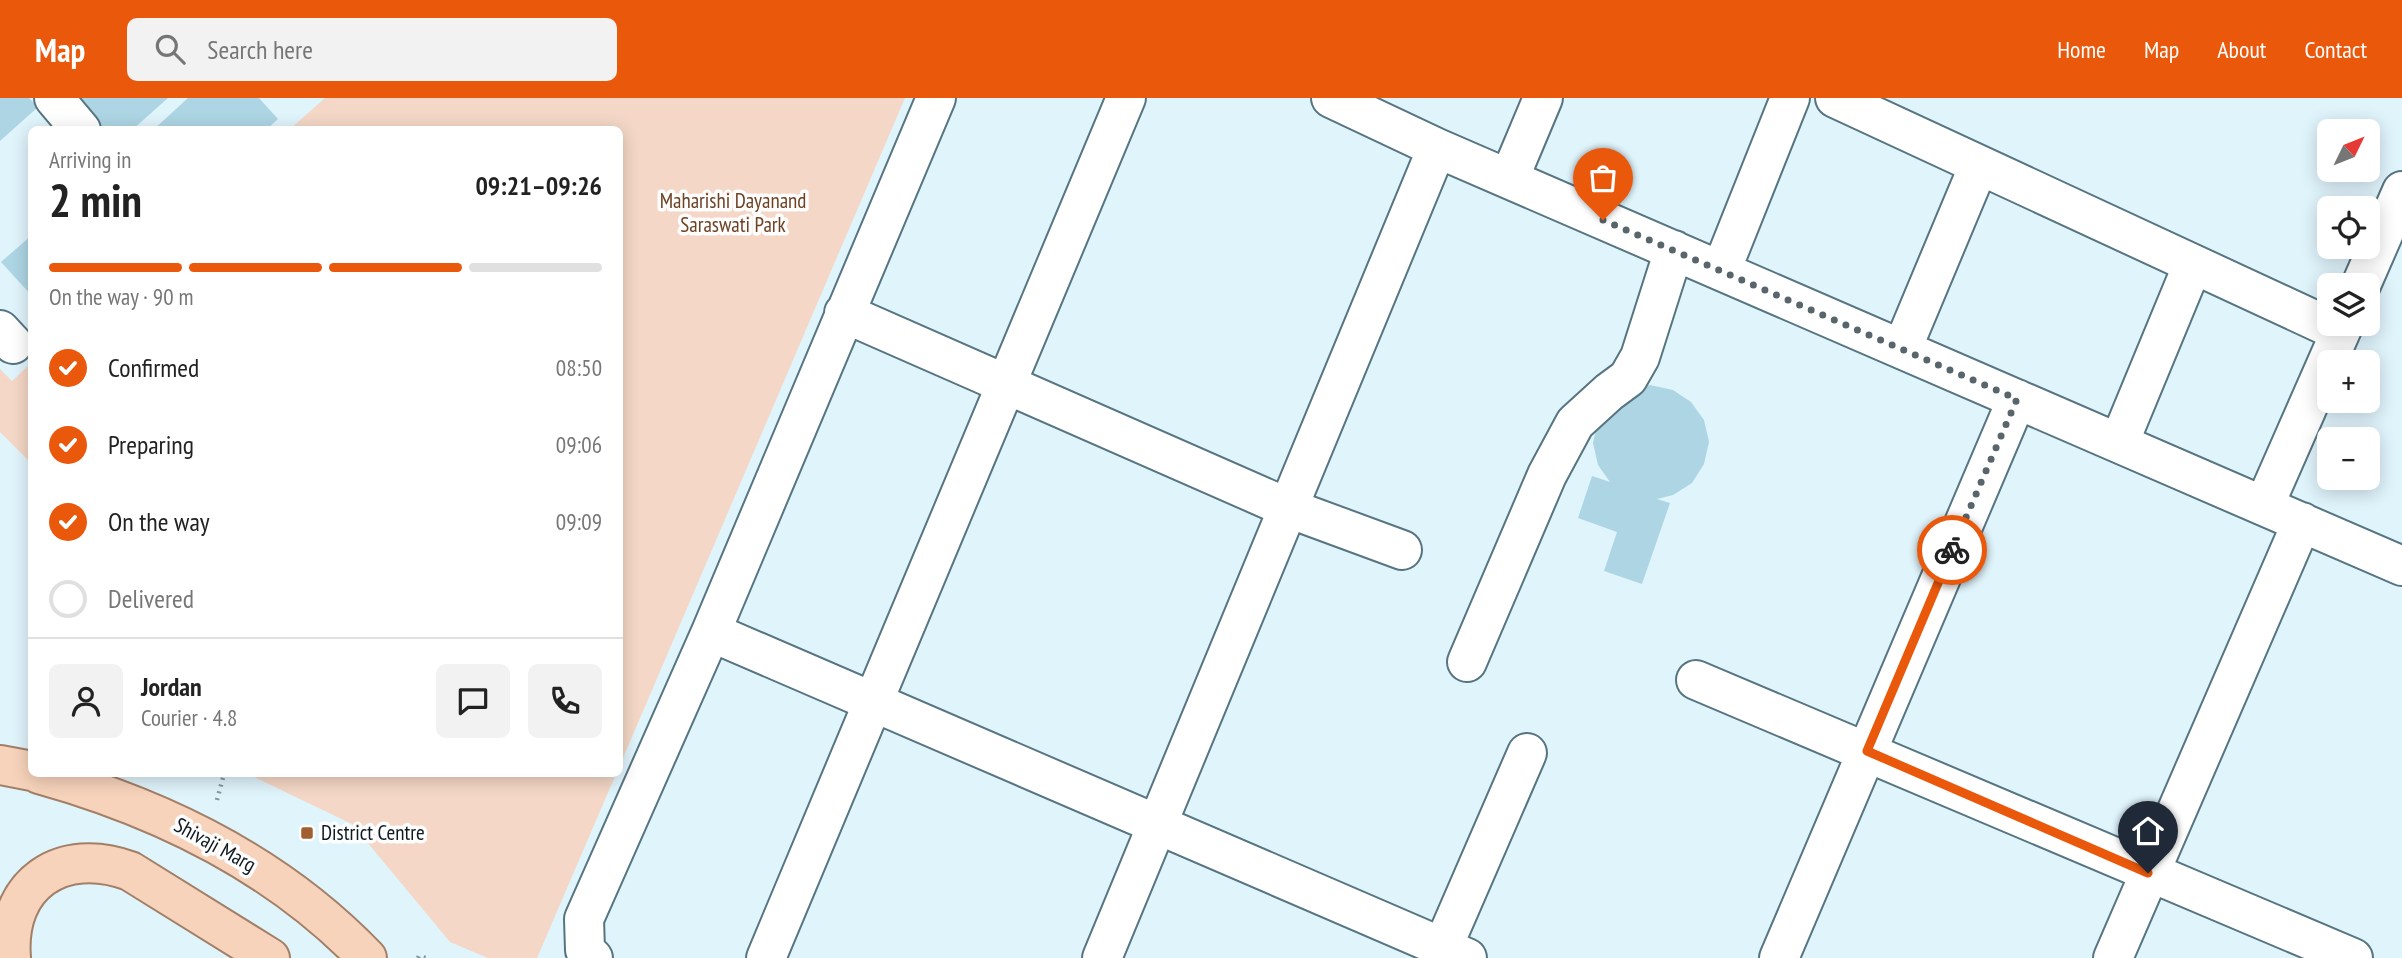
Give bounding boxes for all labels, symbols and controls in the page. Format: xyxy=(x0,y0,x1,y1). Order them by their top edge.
search box xyxy=(127,18,617,81)
text: Map xyxy=(35,28,85,71)
icon: search xyxy=(151,30,189,68)
text: Search here xyxy=(207,33,313,66)
text: Home xyxy=(2057,34,2106,65)
text: Map xyxy=(2144,34,2179,65)
text: About xyxy=(2217,34,2266,65)
text: Contact xyxy=(2304,34,2367,65)
north arrow xyxy=(2317,119,2380,182)
map controls xyxy=(2317,119,2380,490)
text: Arriving in xyxy=(49,145,131,174)
pin xyxy=(1573,148,1633,220)
icon: bag xyxy=(1584,159,1622,197)
text: 09:21–09:26 xyxy=(475,169,602,202)
text: 2 min xyxy=(49,170,142,230)
park label: Maharishi Dayanand Saraswati Park xyxy=(660,187,806,238)
button: locate xyxy=(2317,196,2380,259)
button: layers xyxy=(2317,273,2380,336)
text: On the way · 90 m xyxy=(49,282,193,311)
icon: check xyxy=(49,349,87,387)
button: + xyxy=(2317,350,2380,413)
text: Confirmed xyxy=(108,351,199,384)
text: 08:50 xyxy=(556,353,602,382)
icon: check xyxy=(49,426,87,464)
button: − xyxy=(2317,427,2380,490)
text: Preparing xyxy=(108,428,194,461)
text: 09:06 xyxy=(556,430,602,459)
icon: check xyxy=(49,503,87,541)
text: On the way xyxy=(108,505,210,538)
text: 09:09 xyxy=(556,507,602,536)
courier xyxy=(1917,515,1987,585)
icon: bike xyxy=(1933,531,1971,569)
text: Delivered xyxy=(108,582,194,615)
button: person xyxy=(49,664,123,738)
button: chat xyxy=(436,664,510,738)
button: phone xyxy=(528,664,602,738)
text: Jordan xyxy=(141,670,202,703)
text: Courier · 4.8 xyxy=(141,703,237,732)
pin xyxy=(2118,801,2178,873)
street label: Shivaji Marg xyxy=(170,811,261,878)
icon: home xyxy=(2129,812,2167,850)
place label: District Centre xyxy=(321,819,425,846)
marker: District Centre xyxy=(299,825,315,841)

